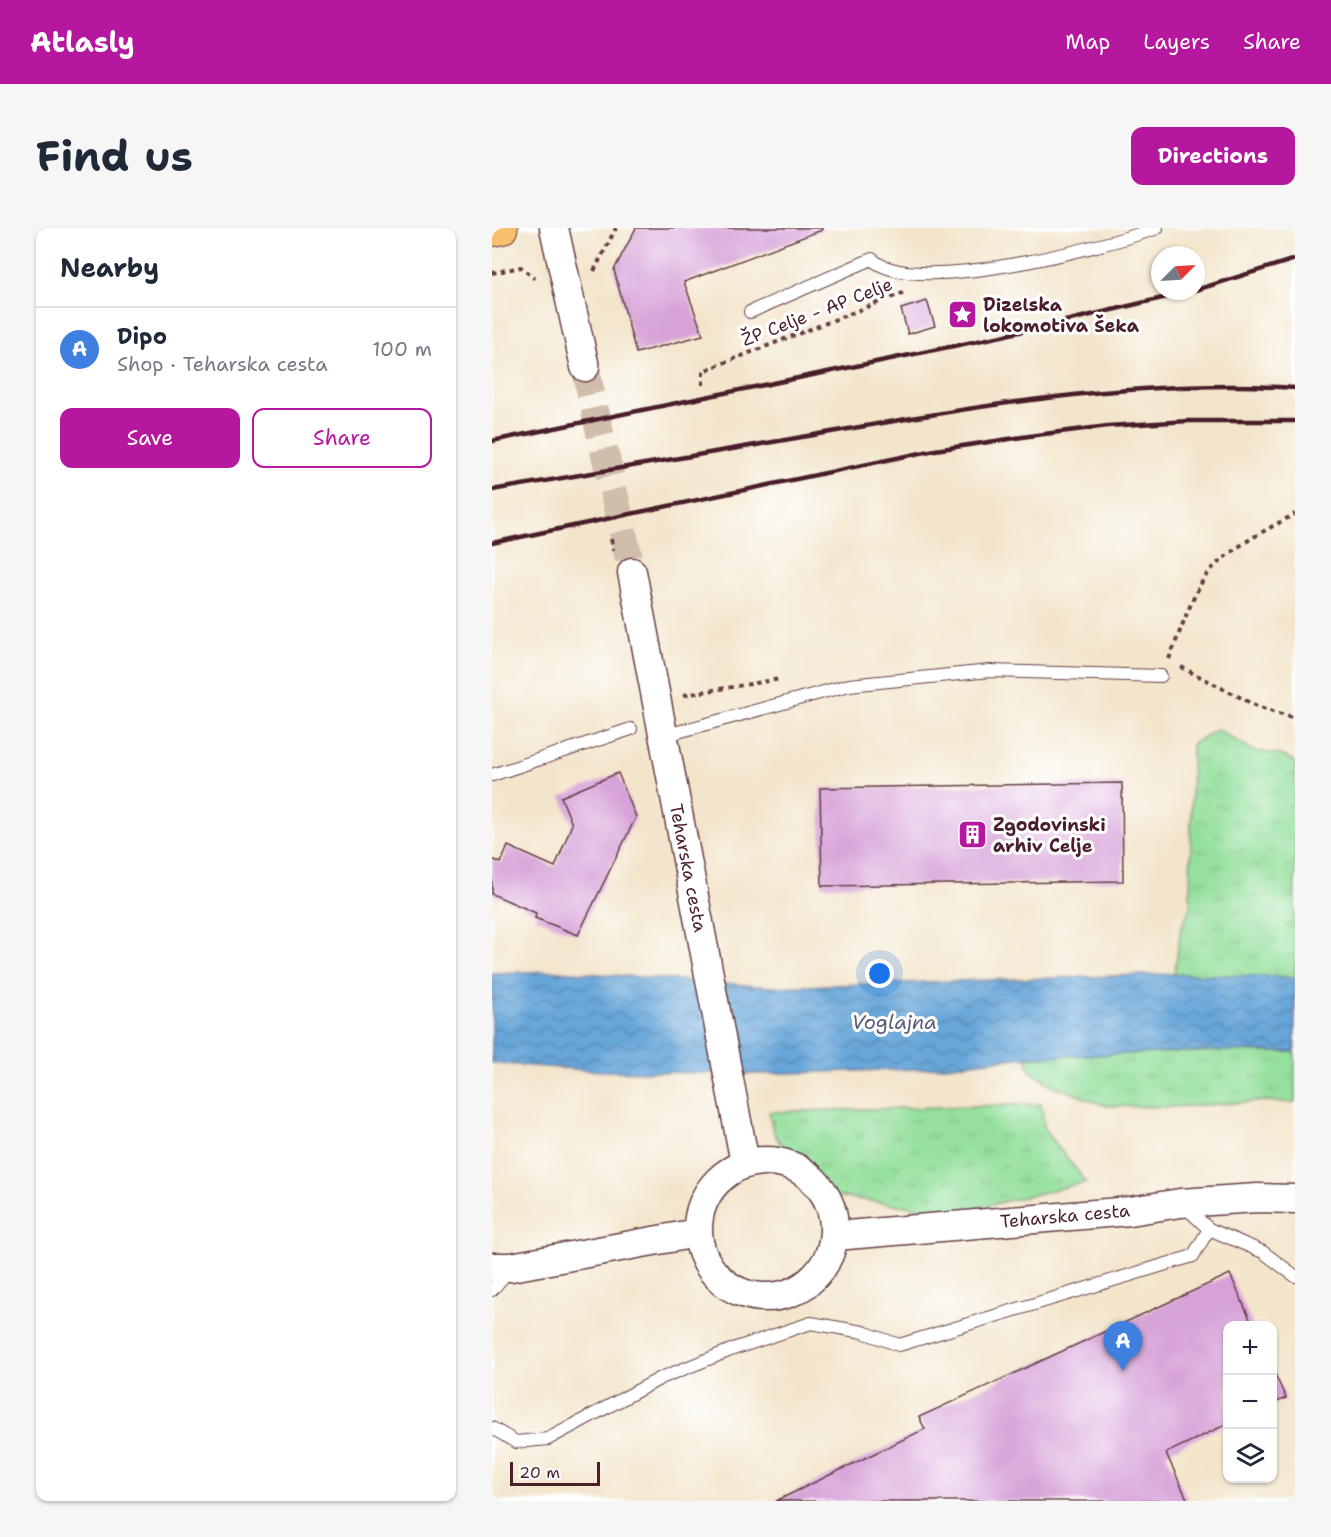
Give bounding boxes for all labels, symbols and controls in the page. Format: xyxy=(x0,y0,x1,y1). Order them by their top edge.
text: Atlasly xyxy=(30,23,135,61)
text: Map xyxy=(1065,28,1110,56)
text: Layers xyxy=(1143,28,1210,56)
text: Share xyxy=(1243,28,1301,56)
button: Directions xyxy=(1131,127,1295,185)
text: Find us xyxy=(36,128,193,184)
north arrow xyxy=(1151,246,1205,300)
text: Nearby xyxy=(60,250,159,285)
street label: ŽP Celje - AP Celje xyxy=(738,272,896,352)
place label: Dizelska lokomotiva Šeka xyxy=(983,293,1140,338)
place icon: Dizelska lokomotiva Šeka xyxy=(946,299,978,331)
text: Dipo xyxy=(117,322,167,351)
text: A xyxy=(72,336,87,362)
text: 100 m xyxy=(372,336,432,362)
text: Shop · Teharska cesta xyxy=(117,351,328,377)
button: Save xyxy=(60,408,240,468)
button: Share xyxy=(252,408,432,468)
street label: Teharska cesta xyxy=(664,802,712,934)
place label: Zgodovinski arhiv Celje xyxy=(993,813,1106,858)
building icon: Zgodovinski arhiv Celje xyxy=(956,819,988,851)
your location xyxy=(865,959,894,988)
water label: Voglajna xyxy=(851,1009,937,1035)
street label: Teharska cesta xyxy=(999,1198,1131,1234)
map controls xyxy=(1223,1321,1277,1483)
button: + xyxy=(1223,1321,1277,1375)
pin: A xyxy=(1104,1322,1142,1371)
button: − xyxy=(1223,1375,1277,1429)
button: layers xyxy=(1223,1429,1277,1483)
scale bar xyxy=(510,1459,600,1486)
text: 20 m xyxy=(519,1462,560,1483)

